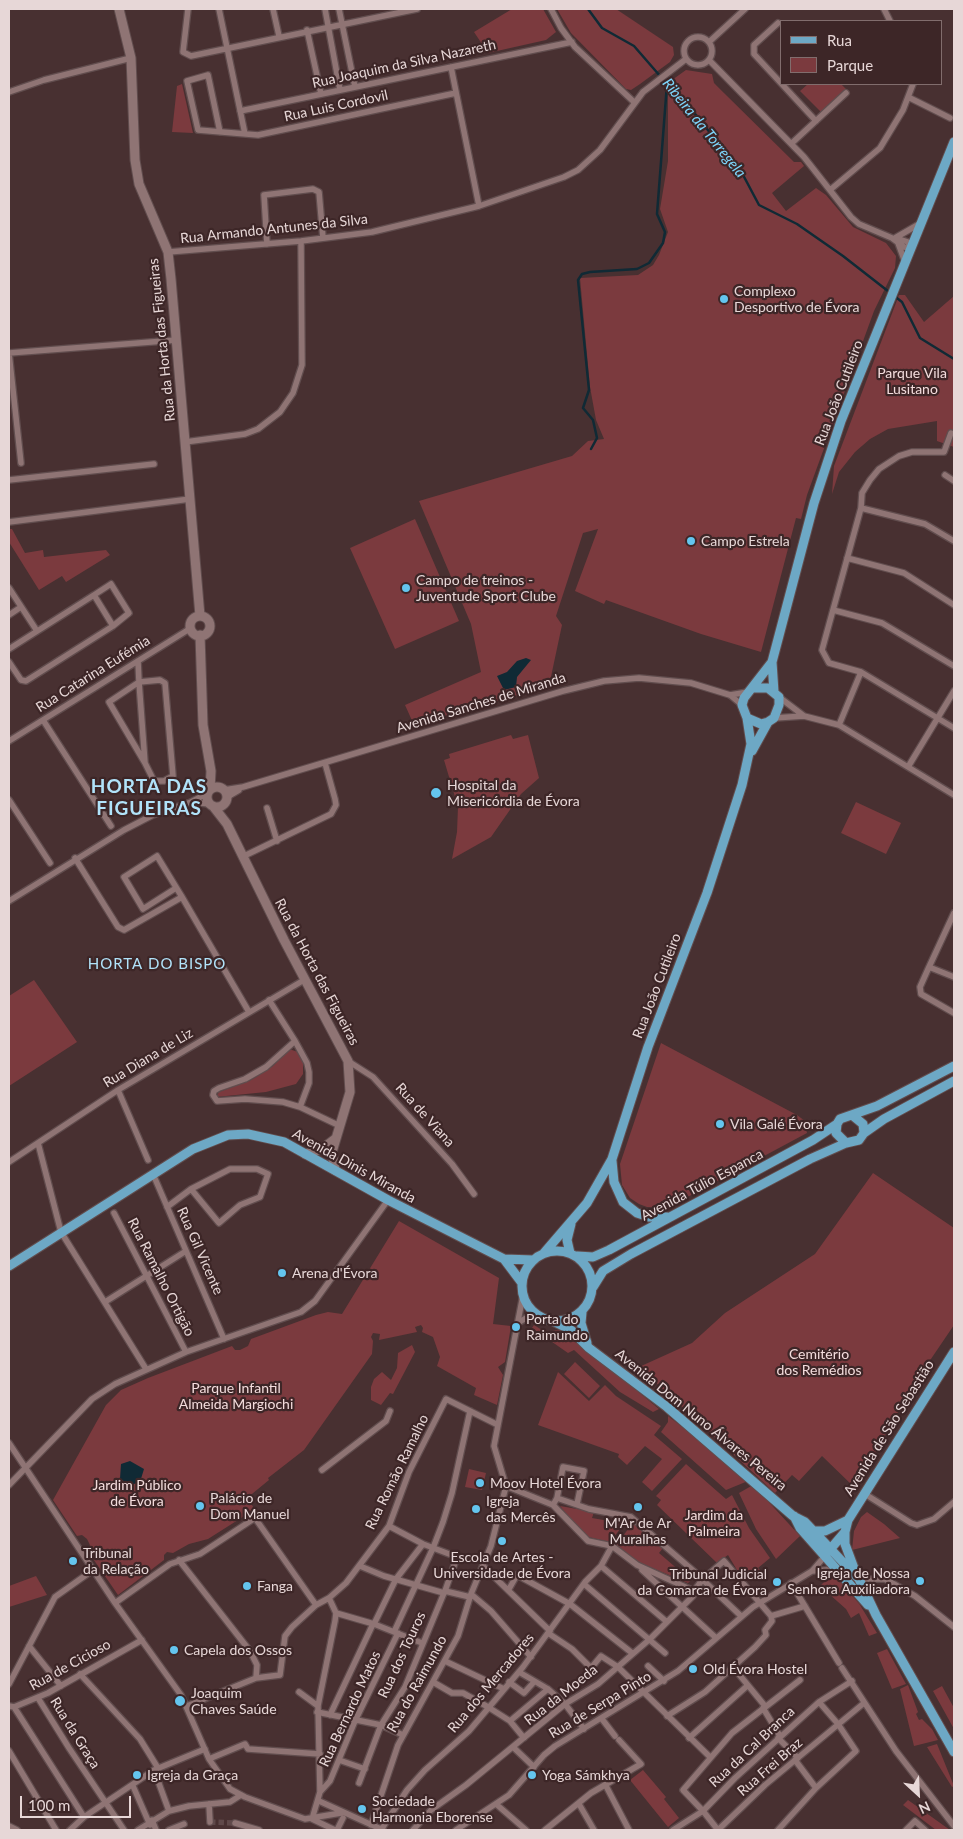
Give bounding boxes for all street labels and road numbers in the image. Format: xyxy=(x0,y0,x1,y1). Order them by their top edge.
street label: Rua Joaquim da Silva Nazareth xyxy=(311,36,497,92)
street label: Rua Luis Cordovil xyxy=(282,87,390,125)
street label: Rua Armando Antunes da Silva xyxy=(179,211,369,247)
street label: Rua da Horta das Figueiras xyxy=(145,258,179,422)
street label: Rua João Cutileiro xyxy=(811,338,867,448)
street label: Rua Catarina Eufémia xyxy=(33,632,153,716)
street label: Avenida Sanches de Miranda xyxy=(394,669,568,737)
street label: Rua da Horta das Figueiras xyxy=(271,896,363,1048)
street label: Rua João Cutileiro xyxy=(629,931,685,1041)
street label: Rua Diana de Liz xyxy=(100,1025,196,1091)
street label: Rua de Viana xyxy=(392,1080,458,1150)
street label: Avenida Dinis Miranda xyxy=(289,1125,419,1207)
street label: Avenida Túlio Espanca xyxy=(638,1146,766,1224)
street label: Rua Gil Vicente xyxy=(173,1205,227,1297)
street label: Rua Ramalho Ortigão xyxy=(124,1215,198,1339)
street label: Avenida Dom Nuno Álvares Pereira xyxy=(612,1346,790,1494)
street label: Avenida de São Sebastião xyxy=(840,1357,938,1499)
street label: Rua Romão Ramalho xyxy=(362,1412,432,1532)
street label: Rua dos Touros xyxy=(375,1609,429,1701)
street label: Rua dos Mercadores xyxy=(444,1630,538,1736)
street label: Rua do Raimundo xyxy=(383,1633,451,1735)
street label: Rua de Cicioso xyxy=(26,1636,114,1694)
street label: Rua Bernardo Matos xyxy=(316,1648,384,1770)
street label: Rua da Moeda xyxy=(521,1661,601,1729)
street label: Rua de Serpa Pinto xyxy=(546,1668,654,1742)
street label: Rua da Graça xyxy=(46,1694,104,1772)
street label: Rua da Cal Branca xyxy=(706,1703,798,1791)
street label: Rua Frei Braz xyxy=(734,1734,806,1800)

